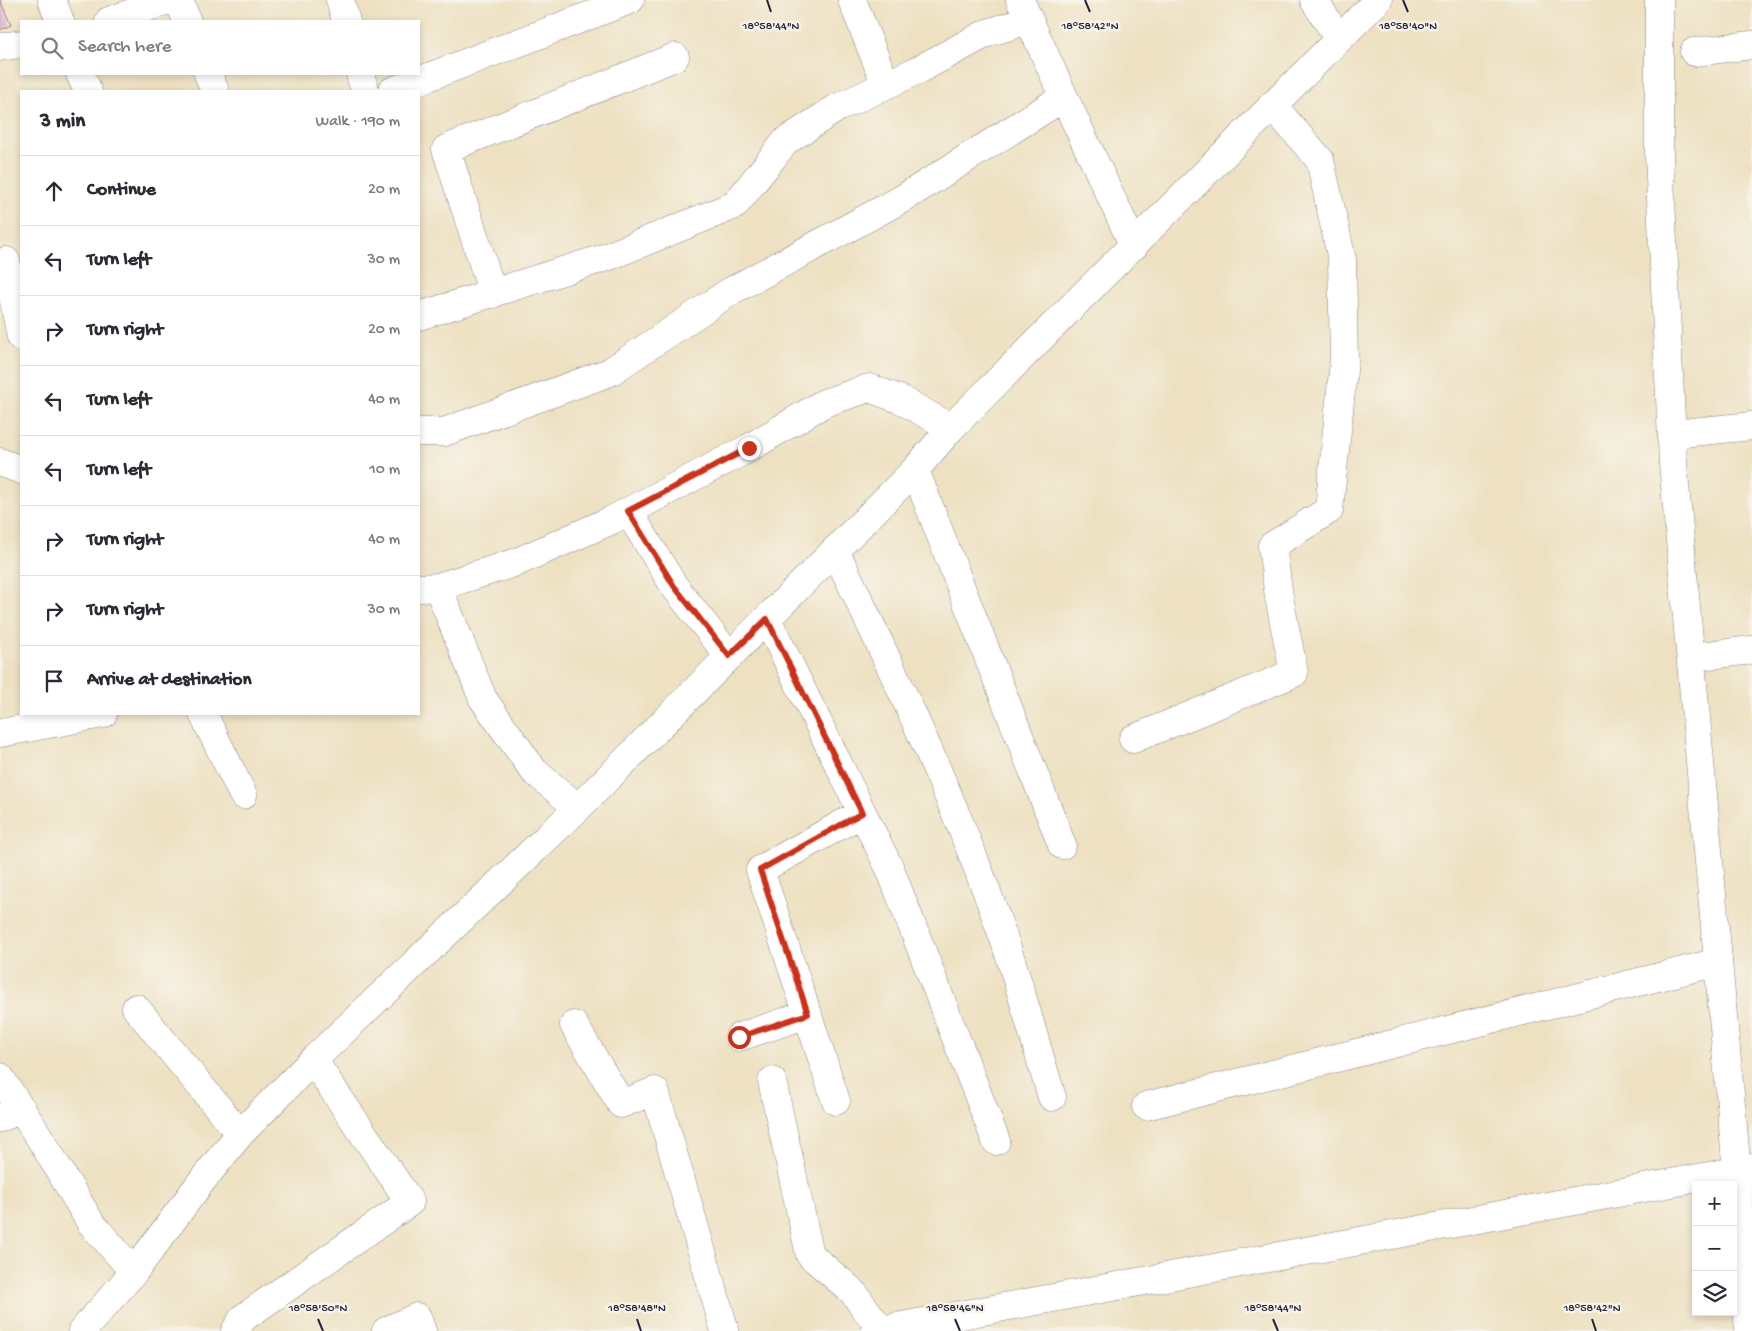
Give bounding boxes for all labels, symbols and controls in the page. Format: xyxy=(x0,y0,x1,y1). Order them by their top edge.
search box xyxy=(20,20,420,75)
text: 18°58'44"N xyxy=(742,20,800,34)
text: 18°58'42"N xyxy=(1060,20,1119,34)
text: 18°58'40"N xyxy=(1378,20,1437,34)
icon: search xyxy=(38,34,66,62)
text: Search here xyxy=(78,36,172,59)
text: 3 min xyxy=(40,110,85,135)
text: Walk · 190 m xyxy=(316,113,400,132)
icon: ahead xyxy=(40,177,68,205)
text: Continue xyxy=(87,179,156,202)
text: 20 m xyxy=(368,181,400,200)
icon: left xyxy=(40,247,68,275)
text: Turn left xyxy=(87,249,151,272)
text: 30 m xyxy=(367,251,400,270)
icon: right xyxy=(40,317,68,345)
text: Turn right xyxy=(87,319,163,342)
text: 20 m xyxy=(368,321,400,340)
icon: left xyxy=(40,387,68,415)
text: Turn left xyxy=(87,389,151,412)
text: 40 m xyxy=(368,391,400,410)
route end xyxy=(738,437,761,460)
icon: left xyxy=(40,457,68,485)
text: Turn left xyxy=(87,459,151,482)
text: 10 m xyxy=(369,461,400,480)
icon: right xyxy=(40,527,68,555)
text: Turn right xyxy=(87,529,163,552)
text: 40 m xyxy=(368,531,400,550)
icon: right xyxy=(40,597,68,625)
text: Turn right xyxy=(87,599,163,622)
text: 30 m xyxy=(367,601,400,620)
icon: arrive xyxy=(40,667,68,695)
text: Arrive at destination xyxy=(87,669,251,692)
route start xyxy=(728,1026,751,1049)
map controls xyxy=(1692,1181,1737,1316)
button: + xyxy=(1692,1181,1737,1226)
button: − xyxy=(1692,1226,1737,1271)
button: layers xyxy=(1692,1271,1737,1316)
text: 18°58'50"N xyxy=(288,1302,348,1316)
text: 18°58'48"N xyxy=(607,1302,666,1316)
text: 18°58'46"N xyxy=(925,1302,984,1316)
text: 18°58'44"N xyxy=(1244,1302,1302,1316)
text: 18°58'42"N xyxy=(1562,1302,1621,1316)

